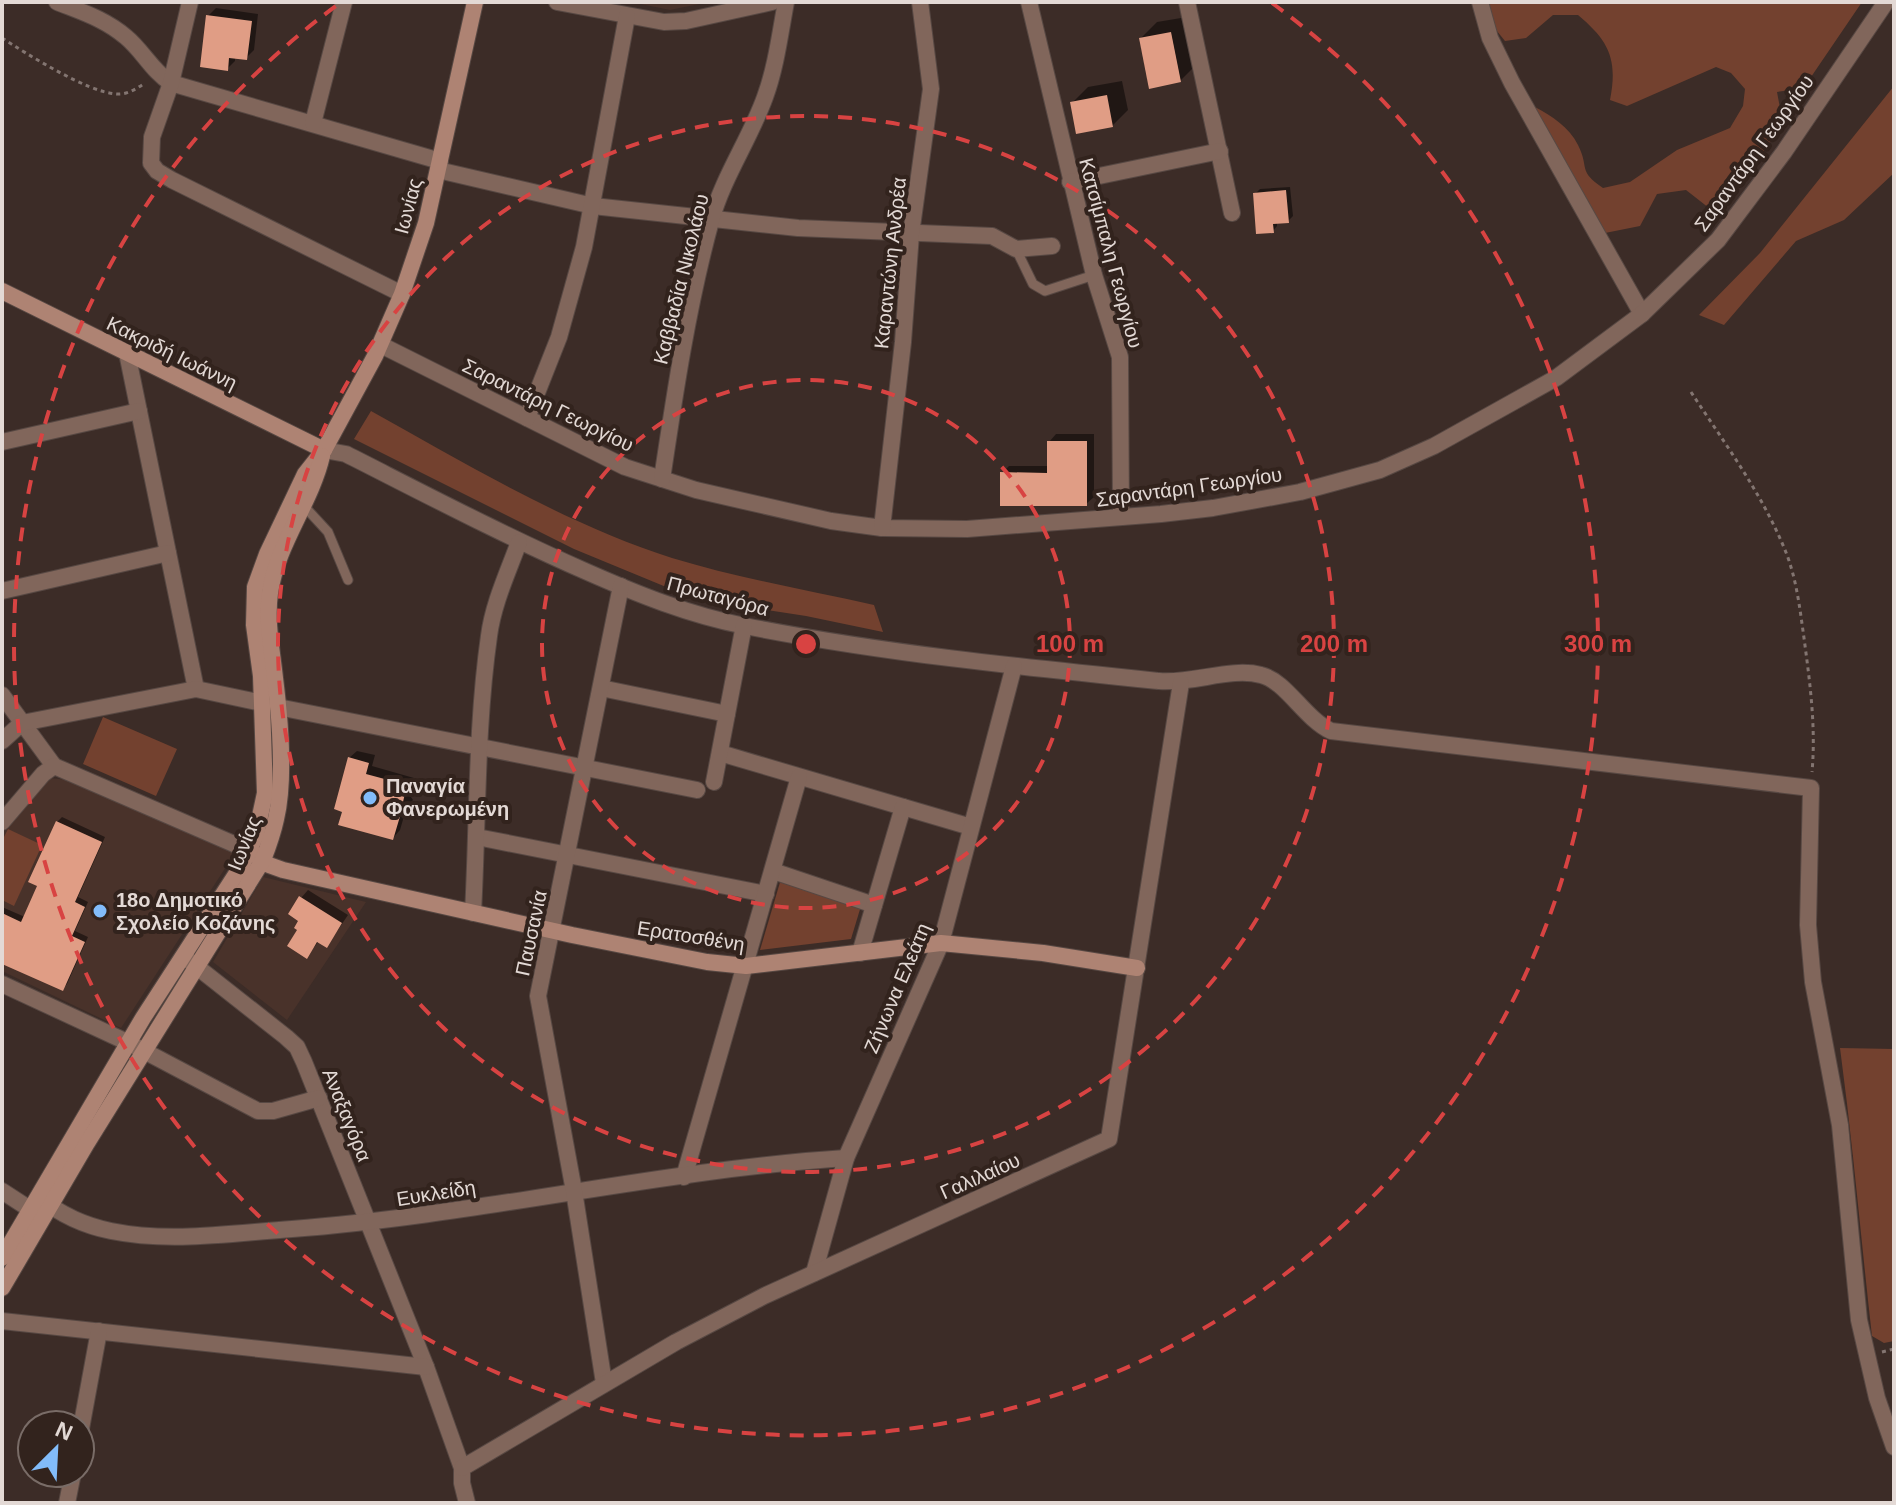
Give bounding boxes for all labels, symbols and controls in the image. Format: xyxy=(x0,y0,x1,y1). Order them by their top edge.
street label: Σαραντάρη Γεωργίου xyxy=(1690,71,1818,235)
street label: Κατσίμπαλη Γεωργίου xyxy=(1075,156,1147,350)
street label: Ιωνίας xyxy=(390,175,426,236)
street label: Καραντώνη Ανδρέα xyxy=(870,176,910,350)
street label: Καββαδία Νικολάου xyxy=(649,192,713,366)
street label: Κακριδή Ιωάννη xyxy=(103,312,241,394)
street label: Σαραντάρη Γεωργίου xyxy=(459,354,637,456)
street label: Σαραντάρη Γεωργίου xyxy=(1095,463,1283,511)
street label: Πρωταγόρα xyxy=(665,572,771,620)
centre of rings xyxy=(792,630,820,658)
text: 100 m xyxy=(1036,630,1104,657)
text: 200 m xyxy=(1300,630,1368,657)
text: 300 m xyxy=(1564,630,1632,657)
place label: Παναγία Φανερωμένη xyxy=(386,775,509,820)
marker: Παναγία Φανερωμένη xyxy=(361,789,379,807)
street label: Ιωνίας xyxy=(223,812,265,873)
street label: Παυσανία xyxy=(511,888,551,978)
place label: 18ο Δημοτικό Σχολείο Κοζάνης xyxy=(116,889,275,934)
marker: 18ο Δημοτικό Σχολείο Κοζάνης xyxy=(91,902,109,920)
street label: Ερατοσθένη xyxy=(636,917,746,955)
street label: Ζήνωνα Ελεάτη xyxy=(860,920,934,1056)
street label: Αναξαγόρα xyxy=(318,1065,376,1165)
street label: Γαλιλαίου xyxy=(937,1149,1023,1203)
street label: Ευκλείδη xyxy=(395,1176,477,1210)
north arrow xyxy=(16,1409,96,1489)
text: N xyxy=(52,1417,76,1446)

